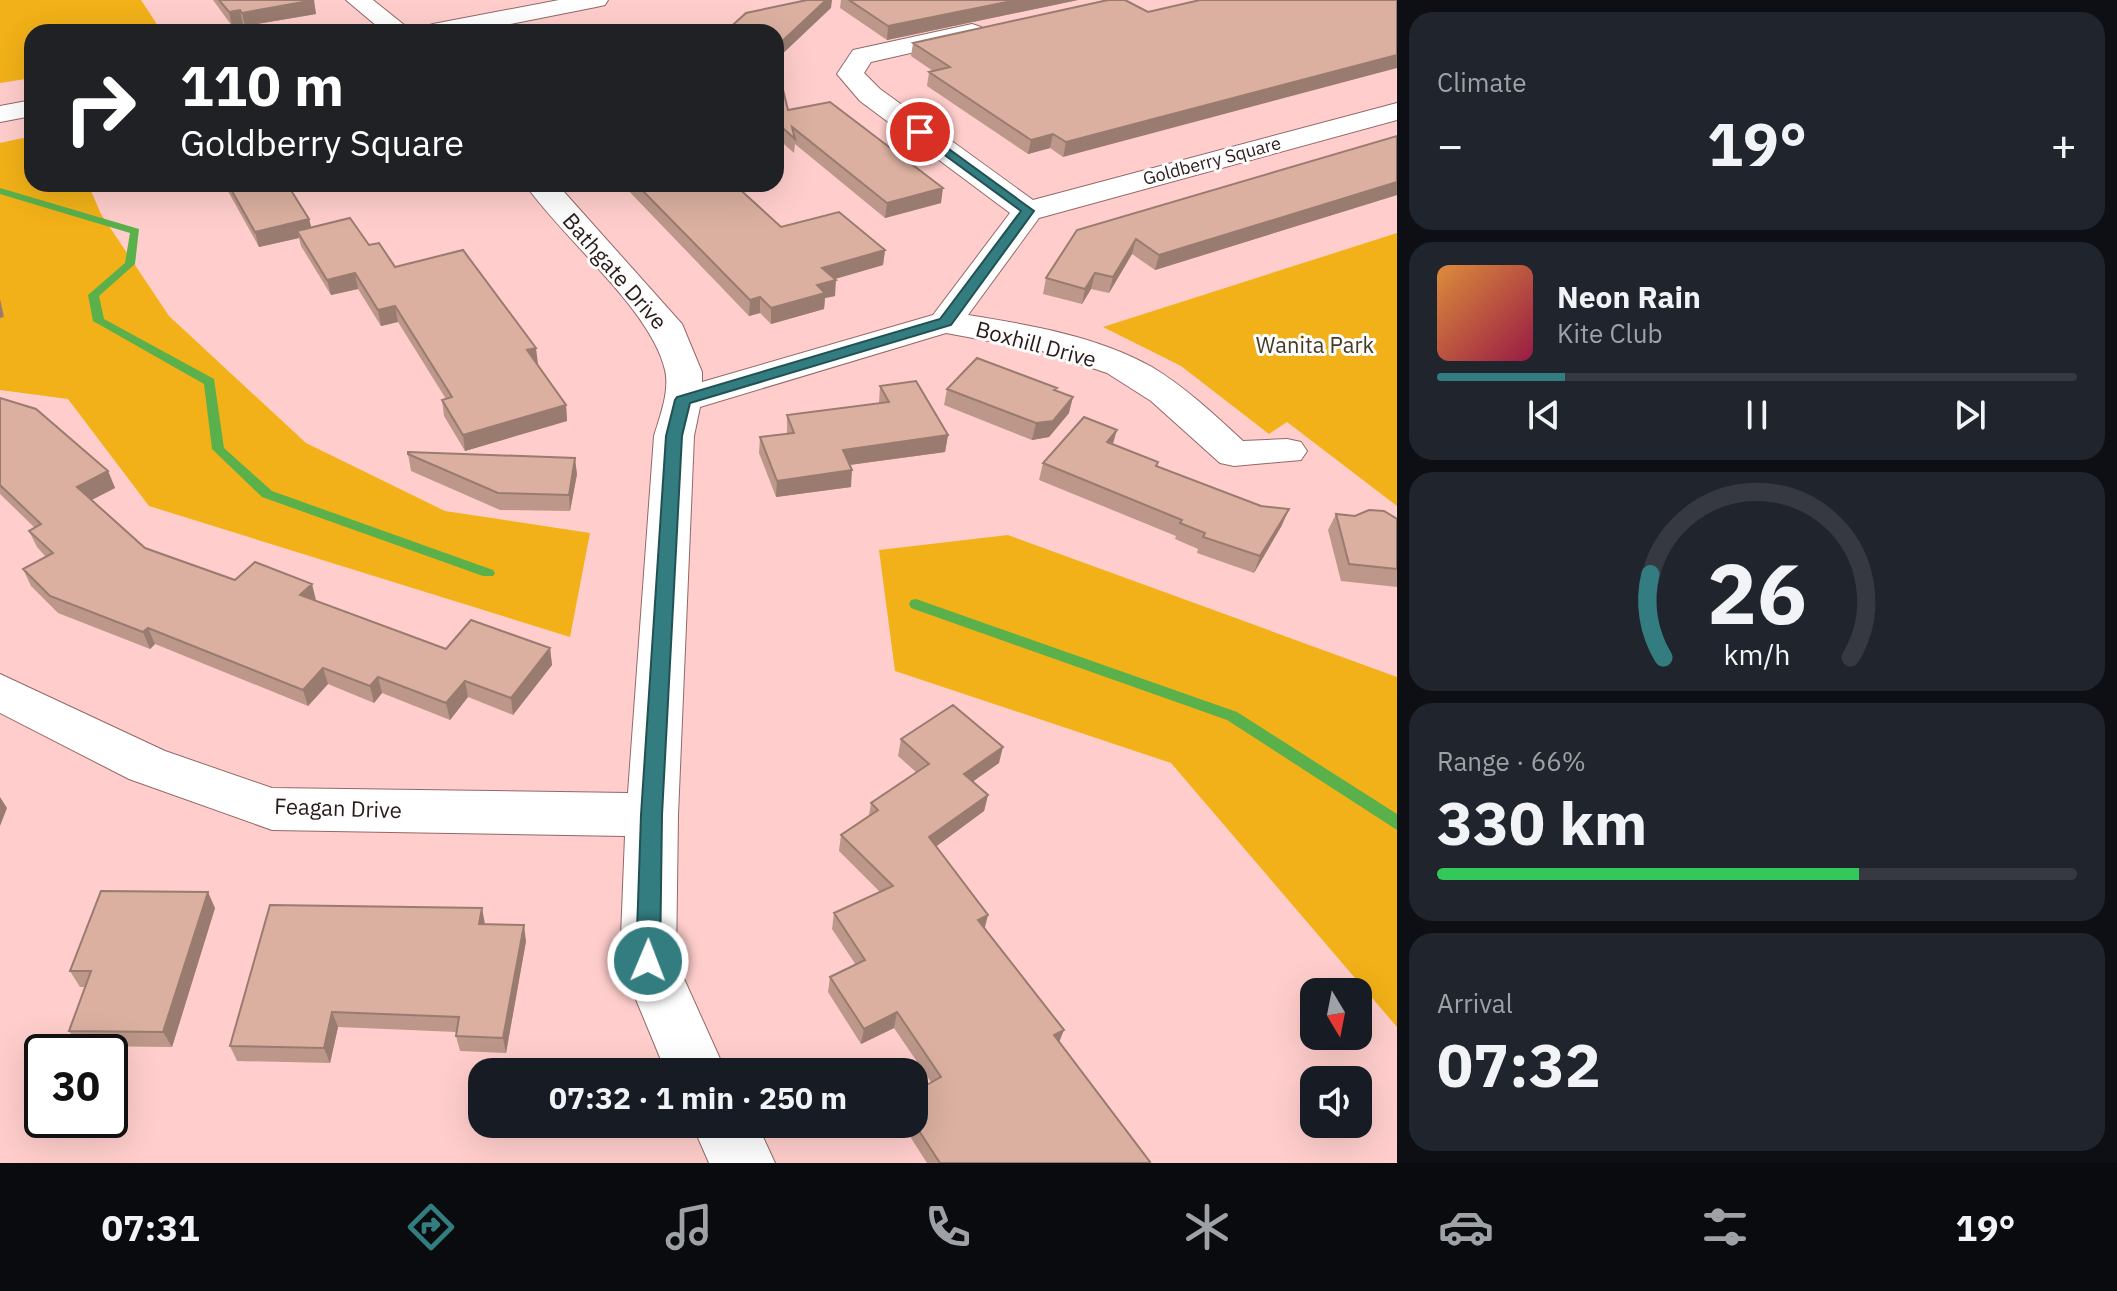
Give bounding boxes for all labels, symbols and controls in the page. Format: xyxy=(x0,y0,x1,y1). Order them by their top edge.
text: 110 m xyxy=(180,49,344,121)
icon: right xyxy=(48,56,152,160)
text: Climate xyxy=(1437,65,1527,99)
pin xyxy=(886,98,954,166)
text: 19° xyxy=(1707,104,1807,183)
icon: arrive xyxy=(898,110,942,154)
text: − xyxy=(1437,116,1463,173)
text: + xyxy=(2051,116,2077,173)
text: Goldberry Square xyxy=(180,119,464,166)
street label: Goldberry Square xyxy=(1140,131,1284,190)
street label: Bathgate Drive xyxy=(557,206,674,335)
text: Neon Rain xyxy=(1557,277,1701,316)
street label: Boxhill Drive xyxy=(973,314,1100,374)
text: Kite Club xyxy=(1557,316,1662,350)
park label: Wanita Park xyxy=(1256,330,1375,359)
icon: previous xyxy=(1522,393,1566,437)
icon: pause xyxy=(1735,393,1779,437)
icon: next xyxy=(1948,393,1992,437)
text: 26 xyxy=(1707,538,1807,646)
text: km/h xyxy=(1723,636,1791,673)
text: Range · 66% xyxy=(1437,744,1586,778)
text: 330 km xyxy=(1437,783,1647,862)
street label: Feagan Drive xyxy=(274,791,402,824)
position arrow xyxy=(606,919,690,1003)
north arrow xyxy=(1300,978,1372,1050)
map controls xyxy=(1300,978,1372,1138)
text: Arrival xyxy=(1437,986,1513,1020)
text: 07:32 xyxy=(1437,1025,1601,1104)
speed limit sign: 30 xyxy=(24,1034,128,1138)
button: sound xyxy=(1300,1066,1372,1138)
text: 07:32 · 1 min · 250 m xyxy=(549,1078,847,1117)
icon: directions xyxy=(403,1199,459,1255)
icon: music xyxy=(661,1199,717,1255)
icon: phone xyxy=(920,1199,976,1255)
icon: climate xyxy=(1179,1199,1235,1255)
icon: car xyxy=(1438,1199,1494,1255)
icon: filters xyxy=(1697,1199,1753,1255)
text: 07:31 xyxy=(101,1204,200,1251)
text: 19° xyxy=(1955,1204,2016,1251)

